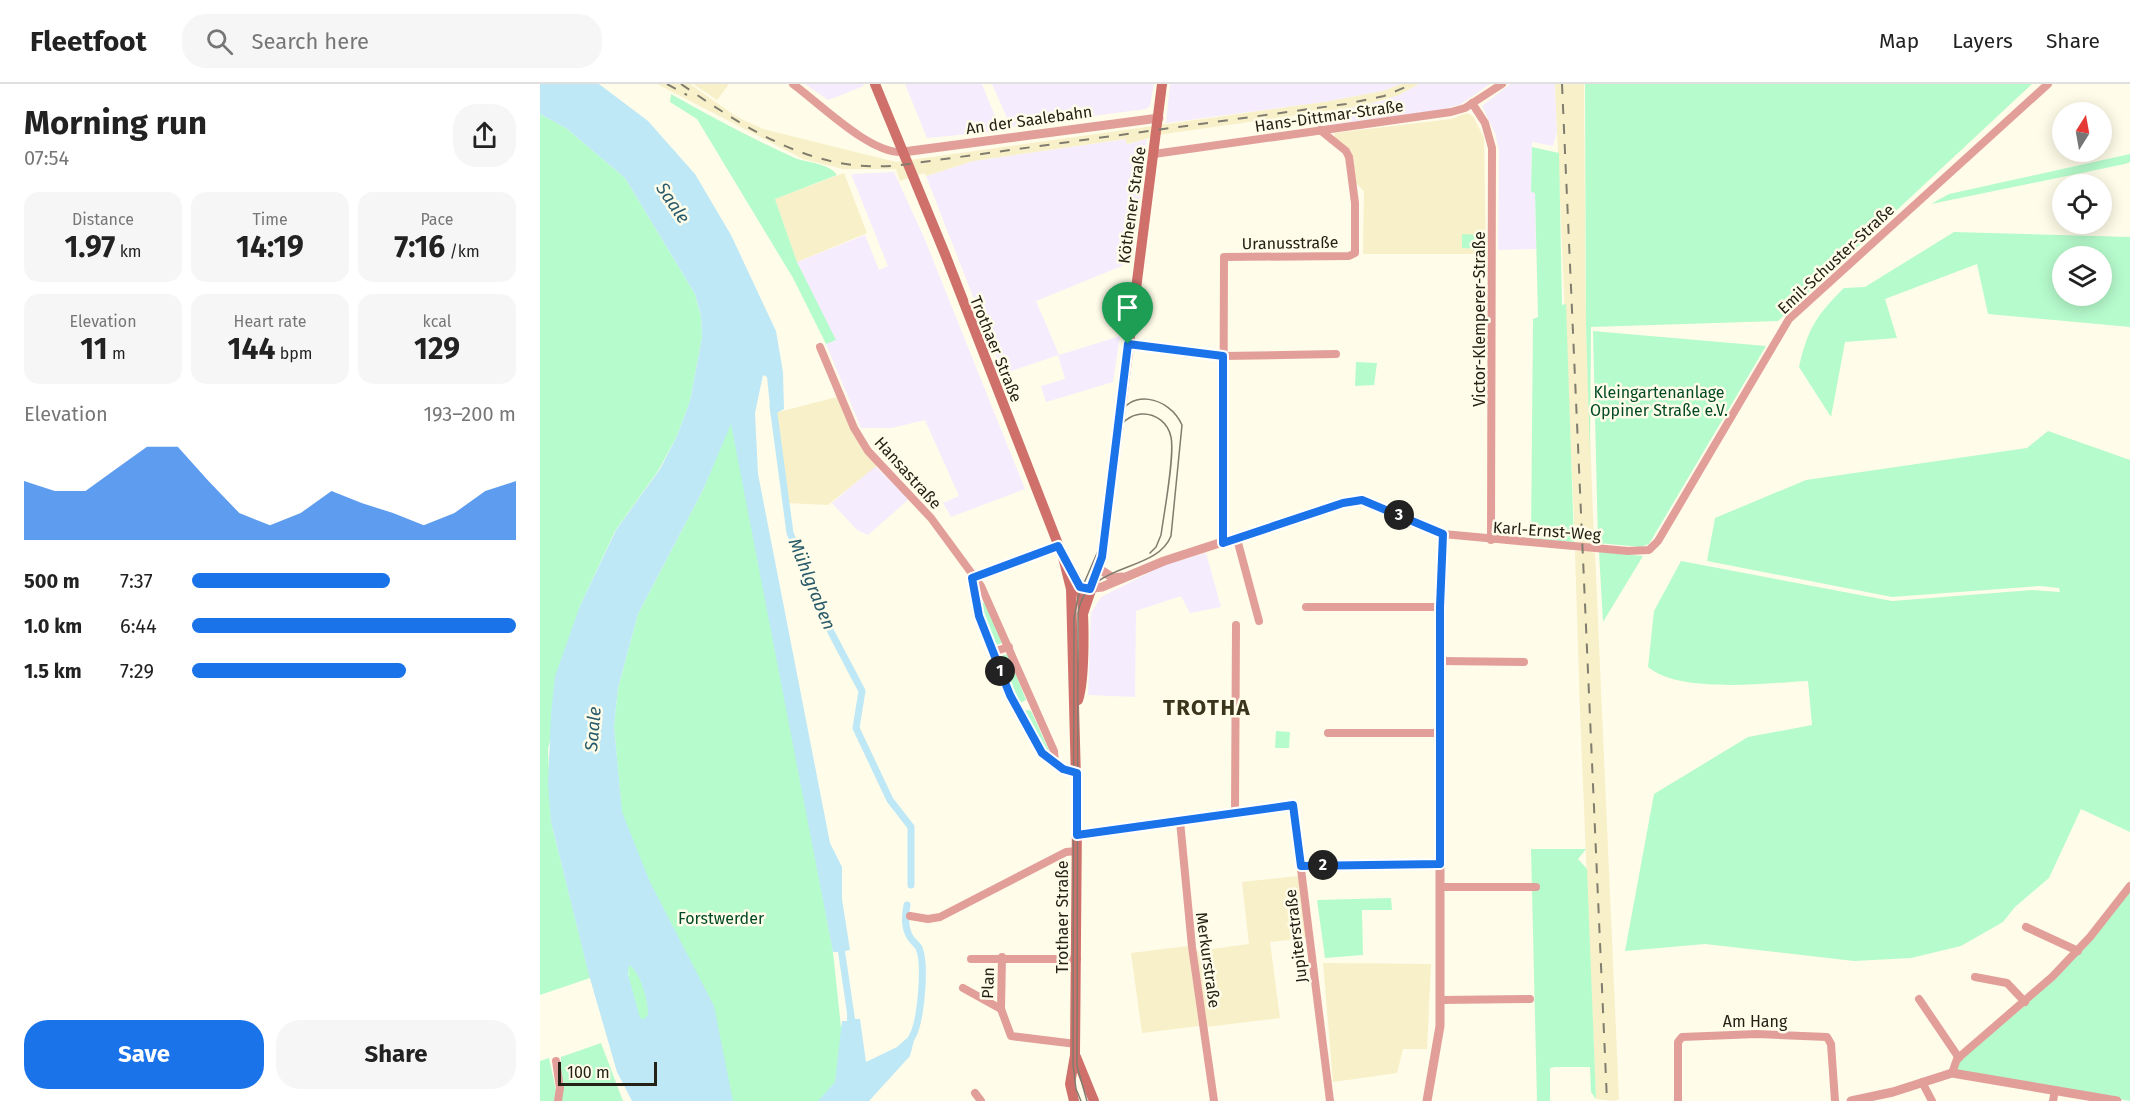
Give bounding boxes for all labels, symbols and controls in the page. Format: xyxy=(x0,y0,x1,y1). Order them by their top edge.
search box xyxy=(182,14,602,68)
text: Fleetfoot xyxy=(30,25,146,58)
icon: search xyxy=(203,25,236,58)
text: Search here xyxy=(251,28,369,55)
text: Map xyxy=(1879,28,1919,54)
text: Layers xyxy=(1952,28,2013,54)
text: Share xyxy=(2046,28,2100,54)
street label: Hans-Dittmar-Straße xyxy=(1253,96,1405,136)
street label: An der Saalebahn xyxy=(965,102,1093,138)
north arrow xyxy=(2052,102,2112,162)
map controls xyxy=(2052,102,2112,306)
text: Morning run xyxy=(24,103,207,143)
button: share xyxy=(453,104,516,167)
street label: Köthener Straße xyxy=(1114,145,1150,265)
text: 07:54 xyxy=(24,146,69,170)
button: locate xyxy=(2052,174,2112,234)
water label: Saale xyxy=(651,178,695,228)
street label: Emil-Schuster-Straße xyxy=(1774,200,1898,318)
text: Distance xyxy=(72,210,134,229)
text: Time xyxy=(252,210,288,229)
text: Pace xyxy=(420,210,454,229)
text: 1.97 xyxy=(64,229,115,265)
text: 14:19 xyxy=(236,229,304,265)
text: 7:16 xyxy=(394,229,445,265)
street label: Victor-Klemperer-Straße xyxy=(1470,231,1489,407)
street label: Uranusstraße xyxy=(1241,233,1339,253)
text: km xyxy=(115,242,142,261)
text: /km xyxy=(445,242,480,261)
button: layers xyxy=(2052,246,2112,306)
pin xyxy=(1102,282,1153,344)
icon: arrive xyxy=(1111,291,1144,324)
street label: Trothaer Straße xyxy=(966,293,1026,405)
text: Elevation xyxy=(69,312,137,331)
text: Heart rate xyxy=(234,312,306,331)
text: kcal xyxy=(423,312,451,331)
text: 11 xyxy=(80,331,108,367)
text: 144 xyxy=(228,331,275,367)
text: 129 xyxy=(414,331,460,367)
text: m xyxy=(108,344,126,363)
text: bpm xyxy=(275,344,312,363)
park label: Kleingartenanlage Oppiner Straße e.V. xyxy=(1590,383,1728,420)
text: Elevation xyxy=(24,402,108,426)
text: 193–200 m xyxy=(423,402,516,426)
street label: Hansastraße xyxy=(871,433,945,513)
pin: 3 xyxy=(1384,500,1414,530)
text: 3 xyxy=(1395,505,1403,524)
street label: Karl-Ernst-Weg xyxy=(1492,518,1602,544)
water label: Mühlgraben xyxy=(784,535,840,633)
text: 500 m xyxy=(24,569,80,593)
text: 7:37 xyxy=(120,569,153,593)
text: 1.0 km xyxy=(24,614,82,638)
text: 6:44 xyxy=(120,614,157,638)
pin: 1 xyxy=(985,656,1015,686)
text: 1.5 km xyxy=(24,659,82,683)
text: 7:29 xyxy=(120,659,154,683)
text: 1 xyxy=(996,661,1004,680)
district label: TROTHA xyxy=(1163,694,1251,721)
water label: Saale xyxy=(580,706,606,753)
pin: 2 xyxy=(1308,850,1338,880)
text: 2 xyxy=(1319,855,1327,874)
street label: Trothaer Straße xyxy=(1053,861,1072,973)
street label: Jupiterstraße xyxy=(1281,888,1311,984)
park label: Forstwerder xyxy=(678,909,765,928)
street label: Merkurstraße xyxy=(1192,911,1224,1009)
street label: Plan xyxy=(978,967,998,999)
street label: Am Hang xyxy=(1723,1012,1788,1031)
button: Save xyxy=(24,1020,264,1089)
button: Share xyxy=(276,1020,516,1089)
scale bar xyxy=(558,1059,657,1086)
text: 100 m xyxy=(567,1063,610,1082)

